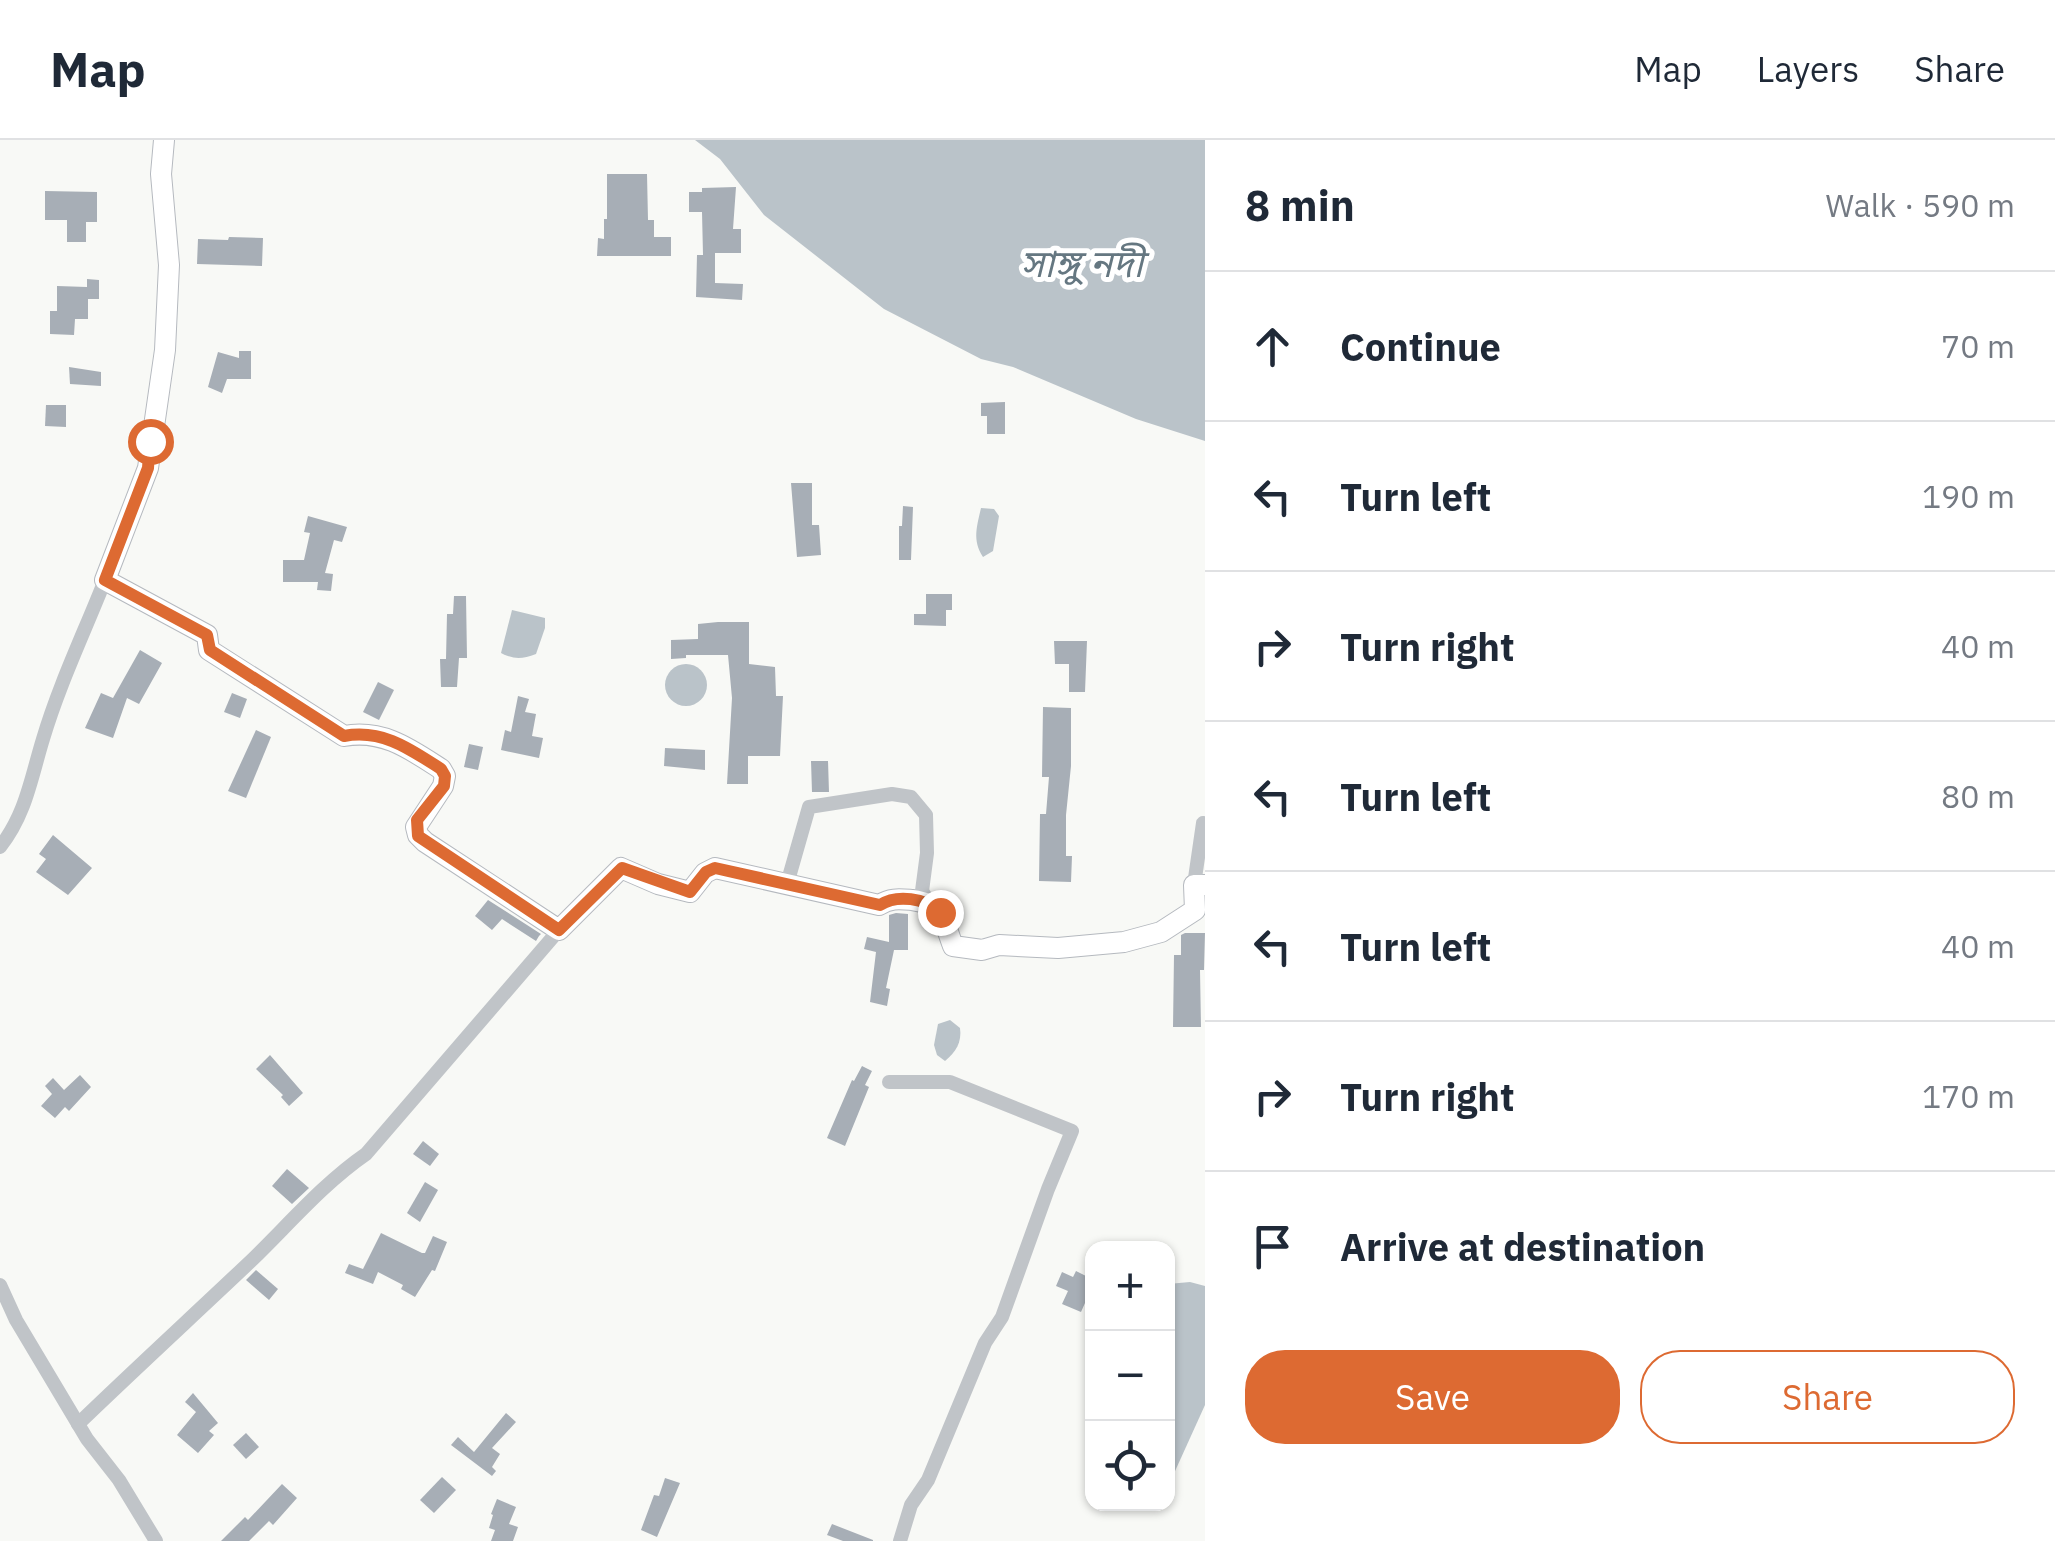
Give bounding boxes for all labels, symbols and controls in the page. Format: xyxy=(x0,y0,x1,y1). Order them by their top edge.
text: Map xyxy=(50,38,146,100)
text: Map xyxy=(1634,46,1702,92)
text: Layers xyxy=(1757,46,1859,92)
text: Share xyxy=(1914,46,2005,92)
text: 8 min xyxy=(1245,178,1355,233)
text: Walk · 590 m xyxy=(1826,184,2015,226)
water label: সাঙ্গু নদী xyxy=(1021,238,1150,287)
icon: ahead xyxy=(1245,319,1300,374)
text: Continue xyxy=(1340,322,1501,371)
text: 70 m xyxy=(1941,325,2015,367)
route start xyxy=(128,419,174,465)
icon: left xyxy=(1245,469,1300,524)
text: Turn left xyxy=(1340,472,1491,521)
text: 190 m xyxy=(1922,475,2015,517)
icon: right xyxy=(1245,619,1300,674)
text: Turn right xyxy=(1340,622,1515,671)
text: 40 m xyxy=(1941,625,2015,667)
icon: left xyxy=(1245,769,1300,824)
text: Turn left xyxy=(1340,772,1491,821)
text: 80 m xyxy=(1941,775,2015,817)
route end xyxy=(918,890,964,936)
icon: left xyxy=(1245,919,1300,974)
text: Turn left xyxy=(1340,922,1491,971)
text: 40 m xyxy=(1941,925,2015,967)
icon: right xyxy=(1245,1069,1300,1124)
text: Turn right xyxy=(1340,1072,1515,1121)
text: 170 m xyxy=(1922,1075,2015,1117)
icon: arrive xyxy=(1245,1219,1300,1274)
text: Arrive at destination xyxy=(1340,1222,1705,1271)
map controls xyxy=(1085,1241,1175,1511)
button: + xyxy=(1085,1241,1175,1331)
button: − xyxy=(1085,1331,1175,1421)
button: Save xyxy=(1245,1350,1620,1444)
button: Share xyxy=(1640,1350,2015,1444)
button: locate xyxy=(1085,1421,1175,1511)

